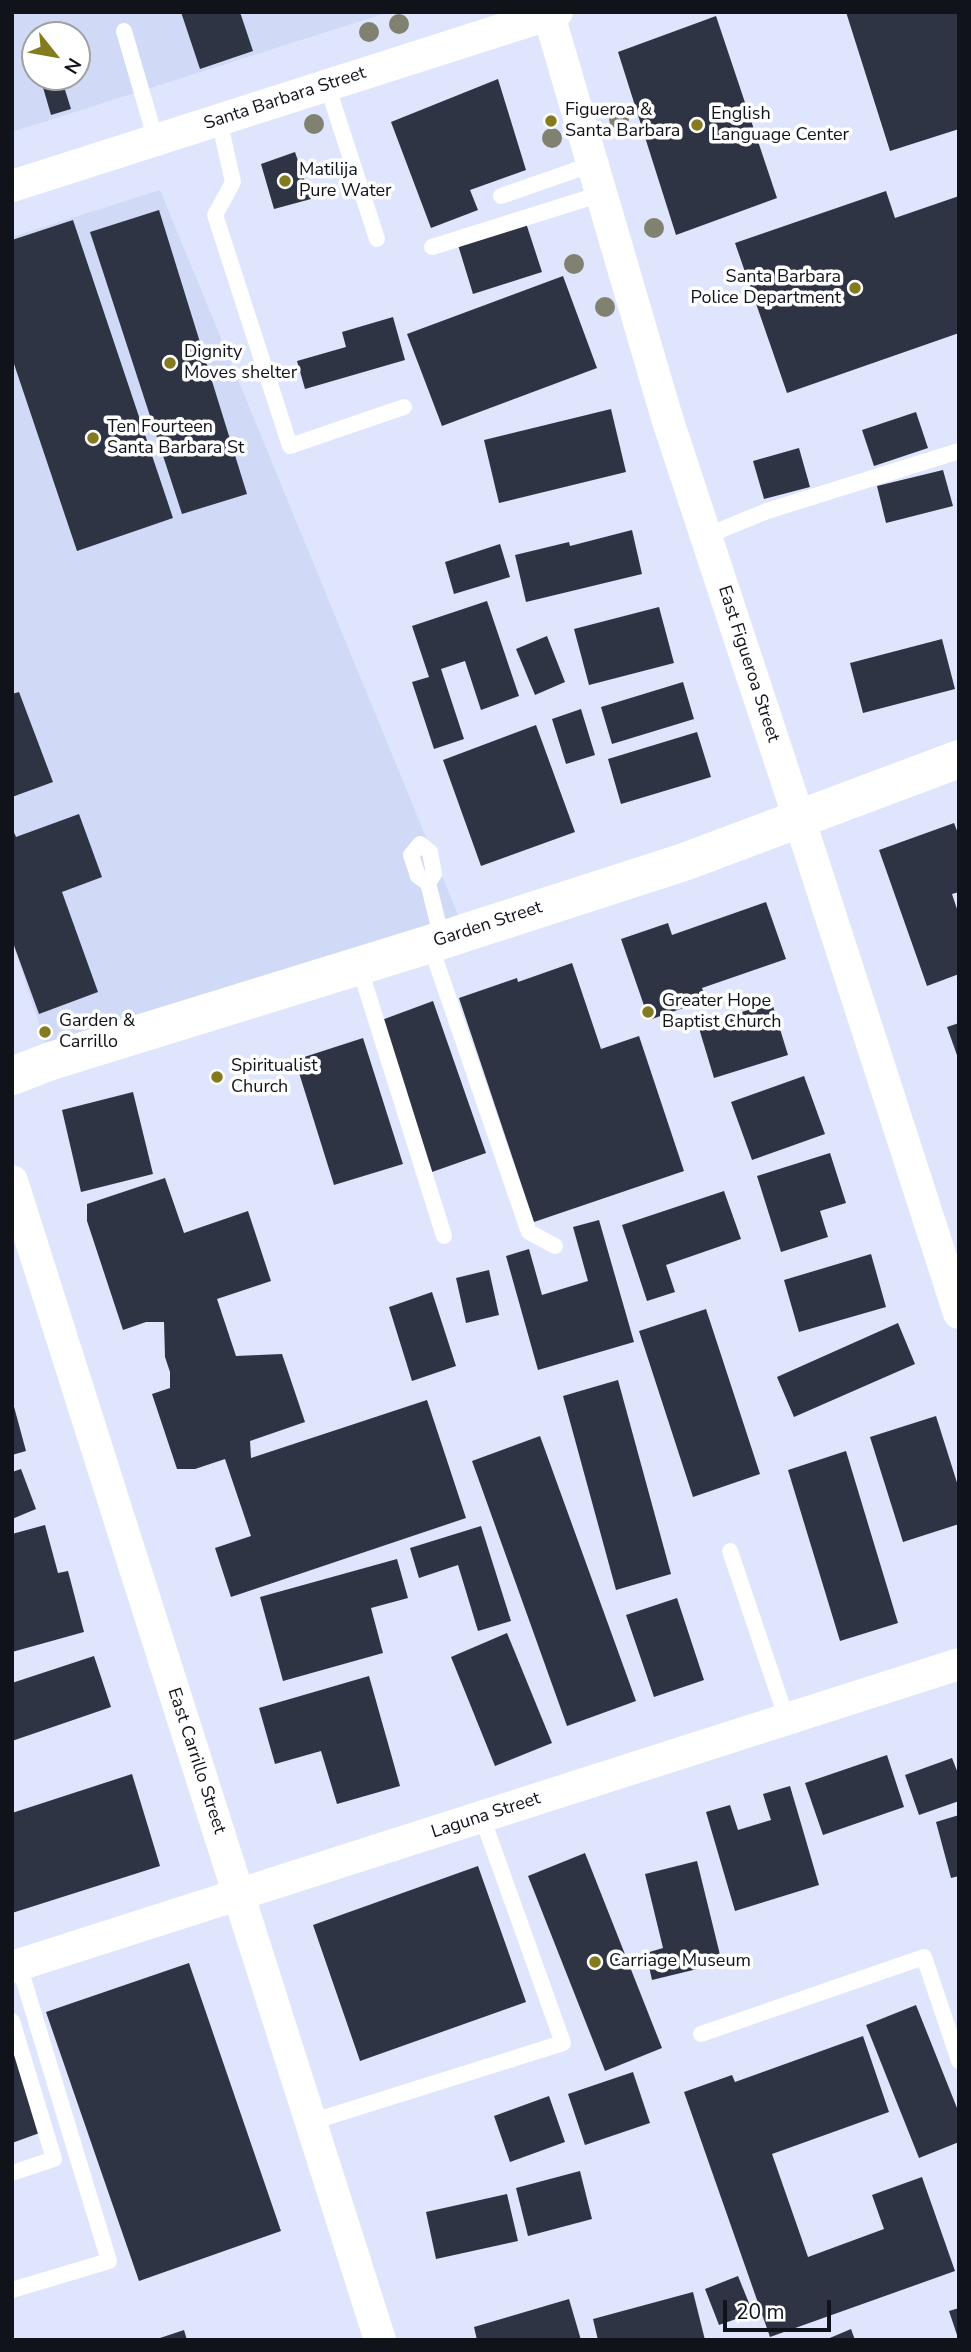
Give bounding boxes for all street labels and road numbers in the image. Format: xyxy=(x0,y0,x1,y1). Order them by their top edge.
street label: Santa Barbara Street xyxy=(201,63,369,135)
street label: East Figueroa Street xyxy=(713,583,783,745)
street label: Garden Street xyxy=(431,897,545,953)
street label: East Carrillo Street xyxy=(162,1685,230,1837)
street label: Laguna Street xyxy=(429,1788,543,1844)

